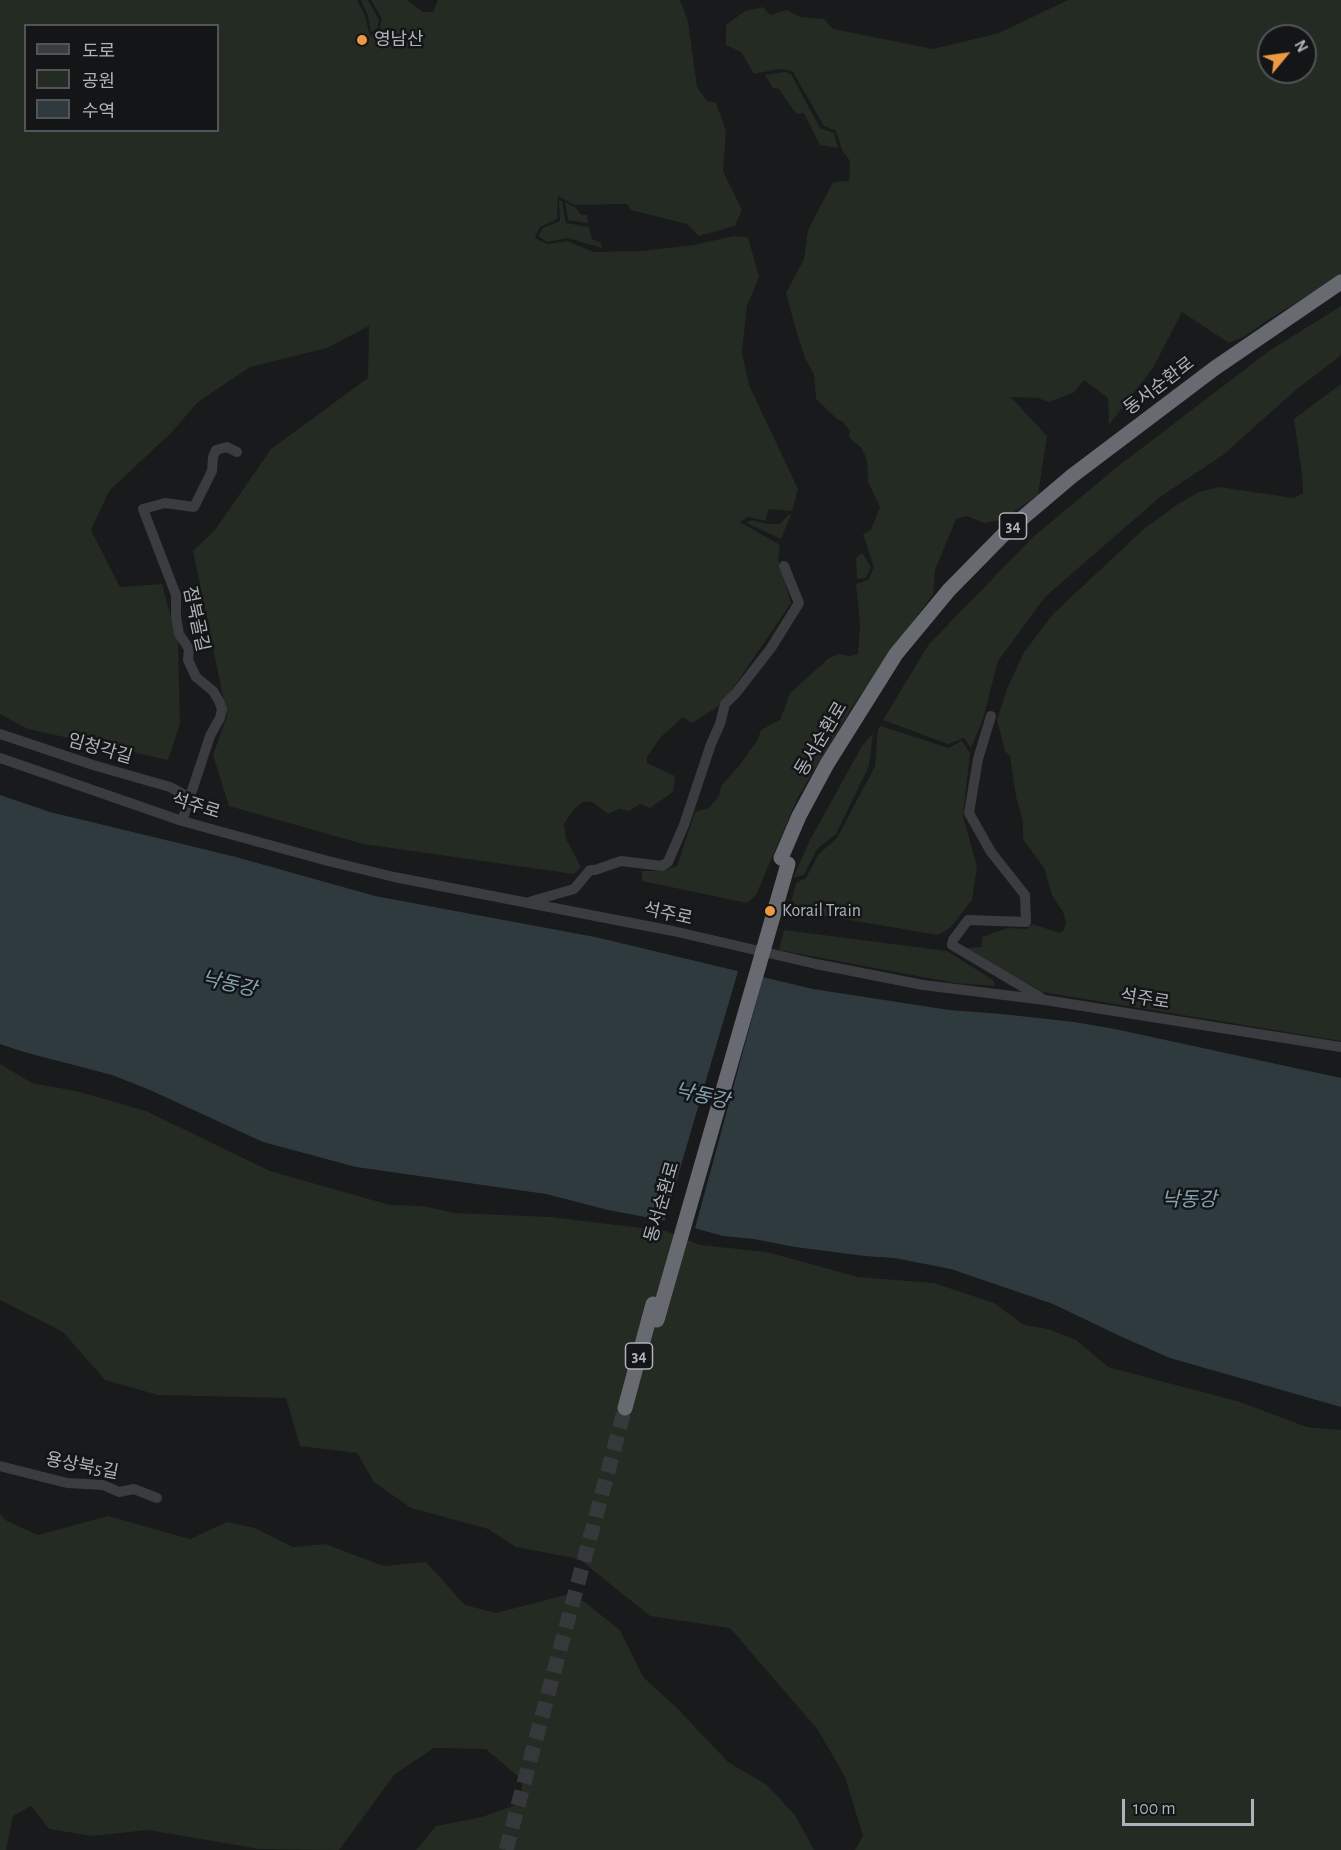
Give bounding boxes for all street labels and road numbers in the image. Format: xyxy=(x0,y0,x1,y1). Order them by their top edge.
street label: 동서순환로 xyxy=(1119,352,1199,420)
road number: 34 xyxy=(1000,513,1026,539)
street label: 점북골길 xyxy=(179,584,213,654)
street label: 동서순환로 xyxy=(790,698,852,780)
street label: 임청각길 xyxy=(65,729,135,769)
street label: 석주로 xyxy=(169,788,223,824)
street label: 석주로 xyxy=(641,898,695,930)
street label: 석주로 xyxy=(1119,984,1171,1014)
street label: 동서순환로 xyxy=(640,1159,684,1245)
road number: 34 xyxy=(626,1343,652,1369)
street label: 용상북5길 xyxy=(44,1448,120,1484)

